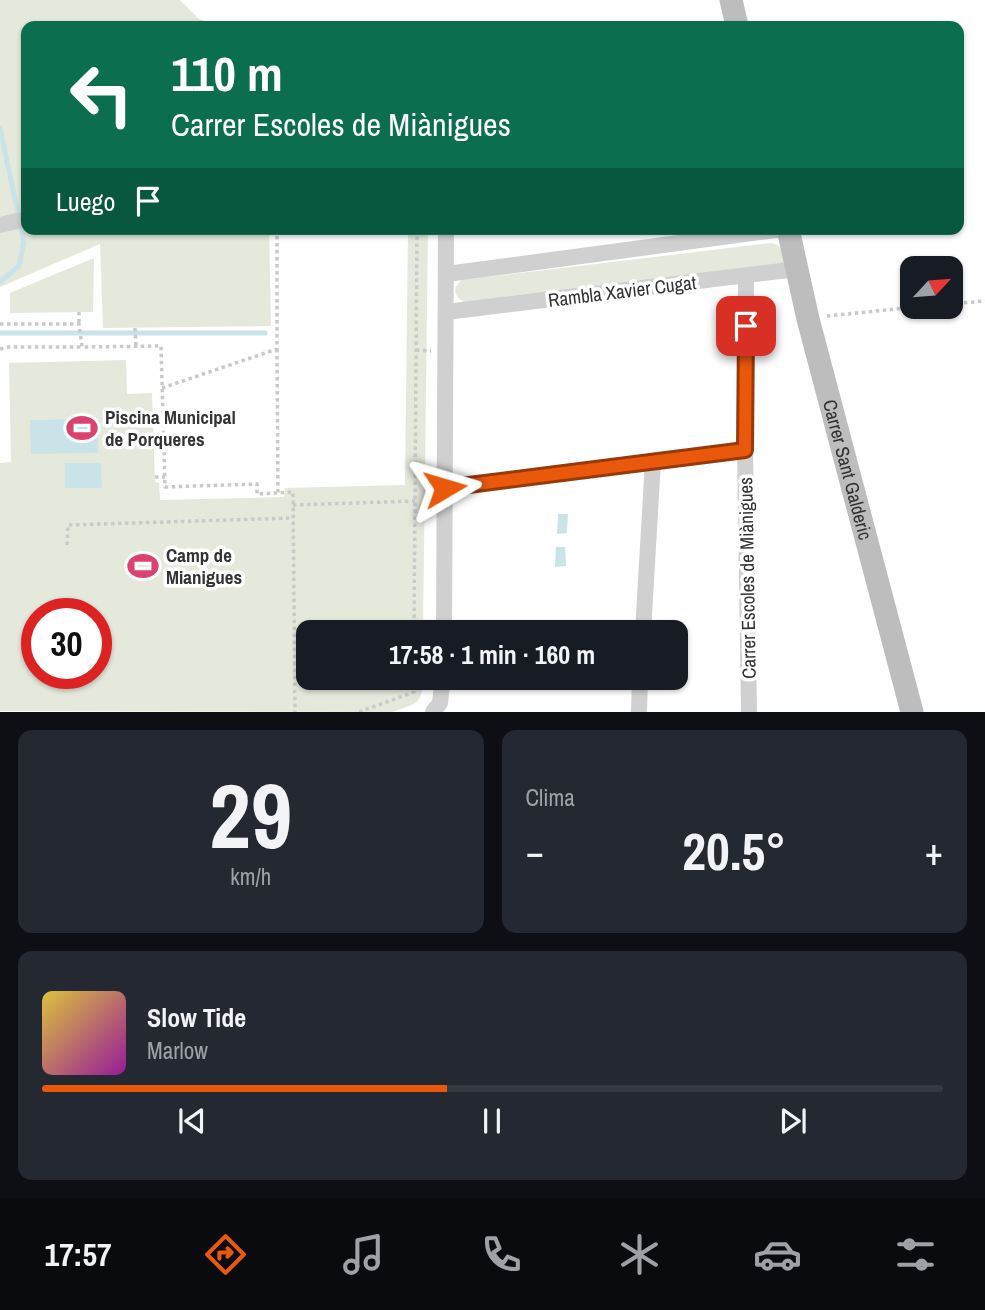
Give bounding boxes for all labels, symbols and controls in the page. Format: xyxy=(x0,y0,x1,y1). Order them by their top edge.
text: 110 m xyxy=(171,40,283,106)
icon: left xyxy=(56,49,147,140)
text: Carrer Escoles de Miànigues xyxy=(171,103,511,146)
icon: arrive xyxy=(129,182,167,220)
text: Luego xyxy=(56,184,115,219)
north arrow xyxy=(900,256,962,318)
map controls xyxy=(900,256,963,319)
street label: Rambla Xavier Cugat xyxy=(547,269,698,313)
pin xyxy=(716,296,776,356)
icon: arrive xyxy=(727,307,765,345)
street label: Carrer Sant Galderic xyxy=(817,397,879,543)
place label: Piscina Municipal de Porqueres xyxy=(105,404,236,452)
sports icon: Piscina Municipal de Porqueres xyxy=(65,411,99,445)
position arrow xyxy=(408,451,482,525)
street label: Carrer Escoles de Miànigues xyxy=(732,477,762,679)
place label: Camp de Mianigues xyxy=(166,542,242,590)
sports icon: Camp de Mianigues xyxy=(126,549,160,583)
speed limit sign: 30 xyxy=(21,598,112,689)
text: 17:58 · 1 min · 160 m xyxy=(389,637,595,672)
text: 29 xyxy=(209,754,292,876)
text: Clima xyxy=(526,782,575,813)
text: 20.5° xyxy=(682,816,786,886)
text: − xyxy=(526,826,544,877)
text: + xyxy=(925,826,943,877)
text: km/h xyxy=(230,861,271,892)
text: Slow Tide xyxy=(147,1000,246,1035)
text: Marlow xyxy=(147,1035,208,1066)
icon: previous xyxy=(173,1102,211,1140)
icon: pause xyxy=(473,1102,511,1140)
icon: next xyxy=(774,1102,812,1140)
icon: directions xyxy=(201,1230,250,1279)
icon: music xyxy=(339,1230,388,1279)
icon: phone xyxy=(477,1230,526,1279)
icon: climate xyxy=(615,1230,664,1279)
icon: car xyxy=(753,1230,802,1279)
icon: filters xyxy=(891,1230,940,1279)
text: 17:57 xyxy=(45,1233,112,1276)

